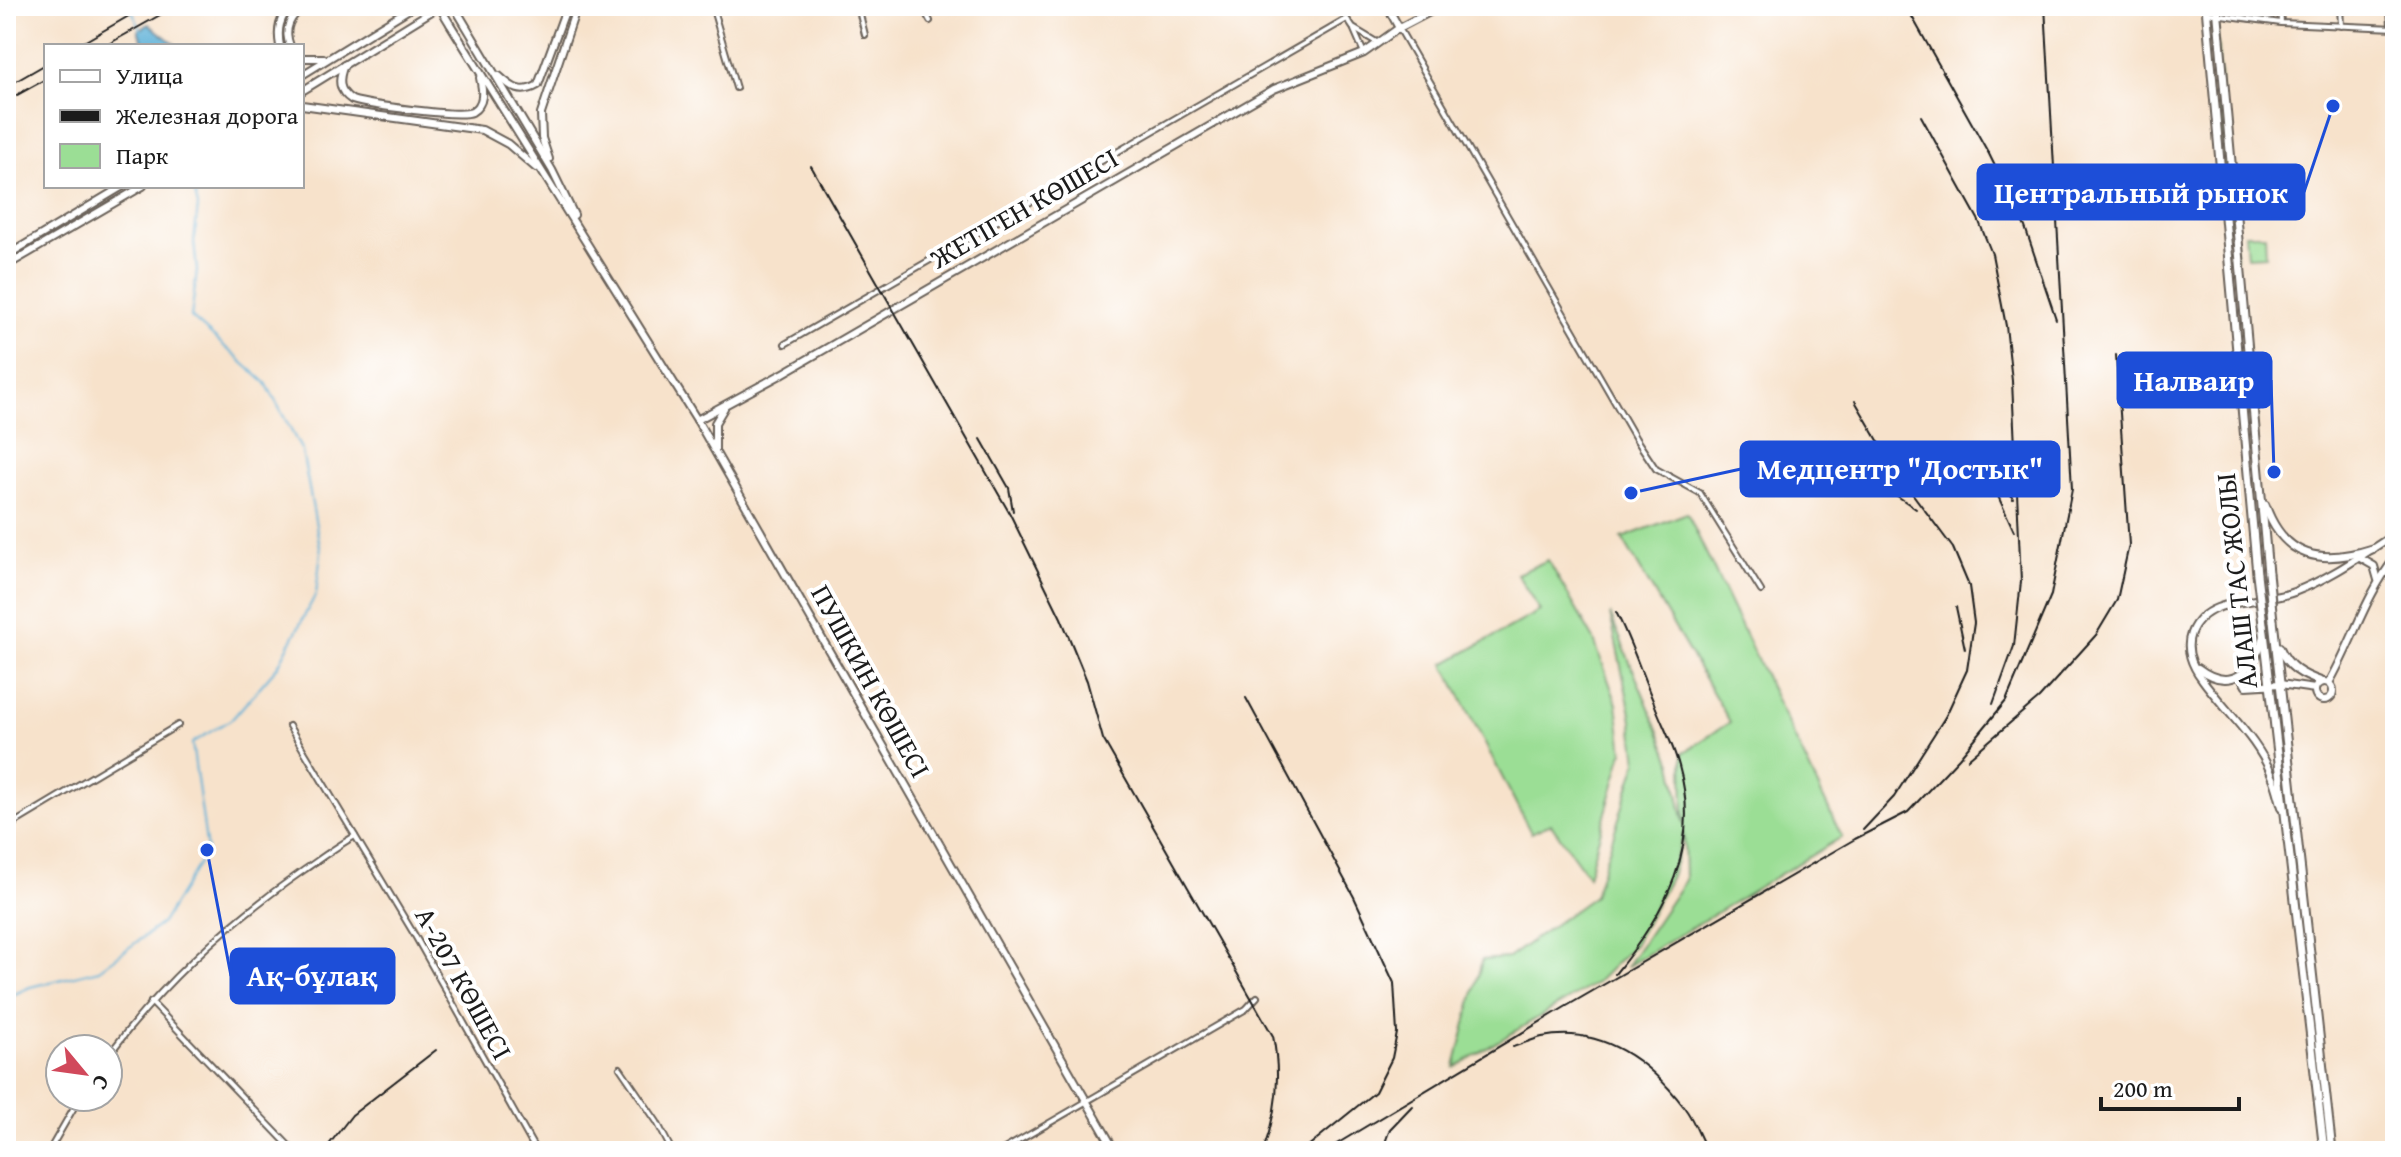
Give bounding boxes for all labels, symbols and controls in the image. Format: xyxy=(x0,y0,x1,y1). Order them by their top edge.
legend xyxy=(44,44,304,188)
text: Улица xyxy=(116,58,184,93)
text: Железная дорога xyxy=(115,98,299,133)
street label: ЖЕТІГЕН КӨШЕСІ xyxy=(921,137,1126,279)
text: Парк xyxy=(116,138,169,173)
callout: Центральный рынок xyxy=(1978,165,2304,219)
text: Центральный рынок xyxy=(1994,170,2289,214)
callout: Налваир xyxy=(2118,353,2271,407)
text: Налваир xyxy=(2134,358,2254,402)
callout: Медцентр "Достык" xyxy=(1741,442,2059,496)
text: Медцентр "Достык" xyxy=(1757,446,2043,490)
street label: АЛАШ ТАС ЖОЛЫ xyxy=(2204,471,2267,691)
street label: ПУШКИН КӨШЕСІ xyxy=(801,577,941,785)
street label: А-207 КӨШЕСІ xyxy=(406,899,523,1067)
callout: Ақ-бұлақ xyxy=(231,949,394,1003)
text: Ақ-бұлақ xyxy=(247,953,378,997)
north arrow xyxy=(44,1033,124,1113)
scale bar xyxy=(2101,1061,2239,1111)
text: С xyxy=(84,1069,119,1096)
text: 200 m xyxy=(2113,1071,2173,1106)

